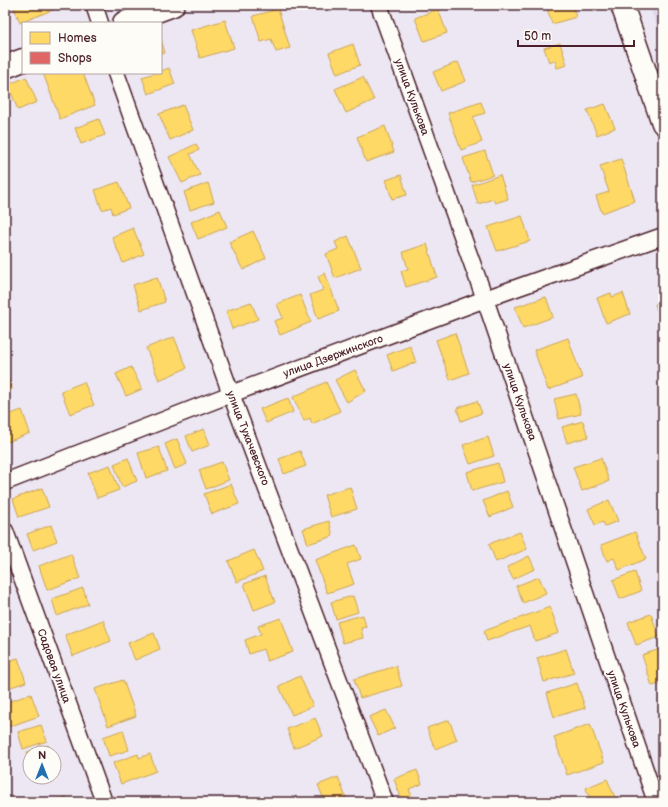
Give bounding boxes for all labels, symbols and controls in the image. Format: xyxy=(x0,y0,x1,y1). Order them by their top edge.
legend xyxy=(22,22,162,74)
scale bar xyxy=(518,22,634,48)
text: 50 m xyxy=(524,29,551,44)
text: Homes xyxy=(58,31,97,46)
text: Shops xyxy=(58,51,92,66)
street label: улица Кулькова xyxy=(392,57,432,138)
street label: улица Дзержинского xyxy=(281,332,385,380)
street label: улица Кулькова xyxy=(501,362,539,443)
street label: улица Тухачевского xyxy=(224,389,272,487)
street label: Садовая улица xyxy=(35,627,74,705)
street label: улица Кулькова xyxy=(605,669,643,750)
north arrow xyxy=(22,745,62,785)
text: N xyxy=(38,749,46,762)

